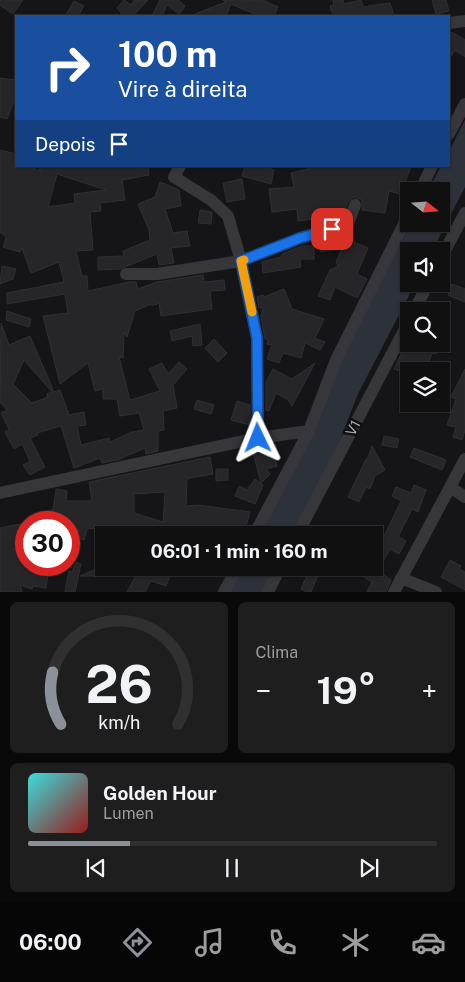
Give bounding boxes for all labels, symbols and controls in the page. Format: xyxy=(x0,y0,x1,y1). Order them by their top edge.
text: 100 m xyxy=(118,34,217,75)
icon: right xyxy=(35,35,100,100)
text: Vire à direita xyxy=(118,76,248,102)
icon: arrive xyxy=(105,130,133,158)
text: Depois xyxy=(35,133,95,155)
north arrow xyxy=(400,182,450,232)
map controls xyxy=(400,182,450,412)
pin xyxy=(311,208,353,250)
icon: arrive xyxy=(318,215,346,243)
button: sound xyxy=(400,242,450,292)
button: search xyxy=(400,302,450,352)
button: layers xyxy=(400,362,450,412)
position arrow xyxy=(231,411,283,463)
street label: V1 xyxy=(342,418,364,438)
speed limit sign: 30 xyxy=(15,511,80,576)
text: 06:01 · 1 min · 160 m xyxy=(150,540,328,562)
text: Clima xyxy=(256,643,298,662)
text: 26 xyxy=(85,654,152,715)
text: 19° xyxy=(317,668,376,713)
text: − xyxy=(256,674,271,707)
text: + xyxy=(421,674,437,707)
text: km/h xyxy=(98,712,140,733)
text: Golden Hour xyxy=(103,782,217,804)
text: Lumen xyxy=(103,804,154,823)
icon: previous xyxy=(82,854,110,882)
icon: pause xyxy=(218,854,246,882)
icon: next xyxy=(355,854,383,882)
icon: directions xyxy=(120,925,155,960)
icon: music xyxy=(192,925,227,960)
icon: phone xyxy=(265,925,300,960)
icon: climate xyxy=(338,925,373,960)
icon: car xyxy=(411,925,446,960)
text: 06:00 xyxy=(19,929,82,955)

